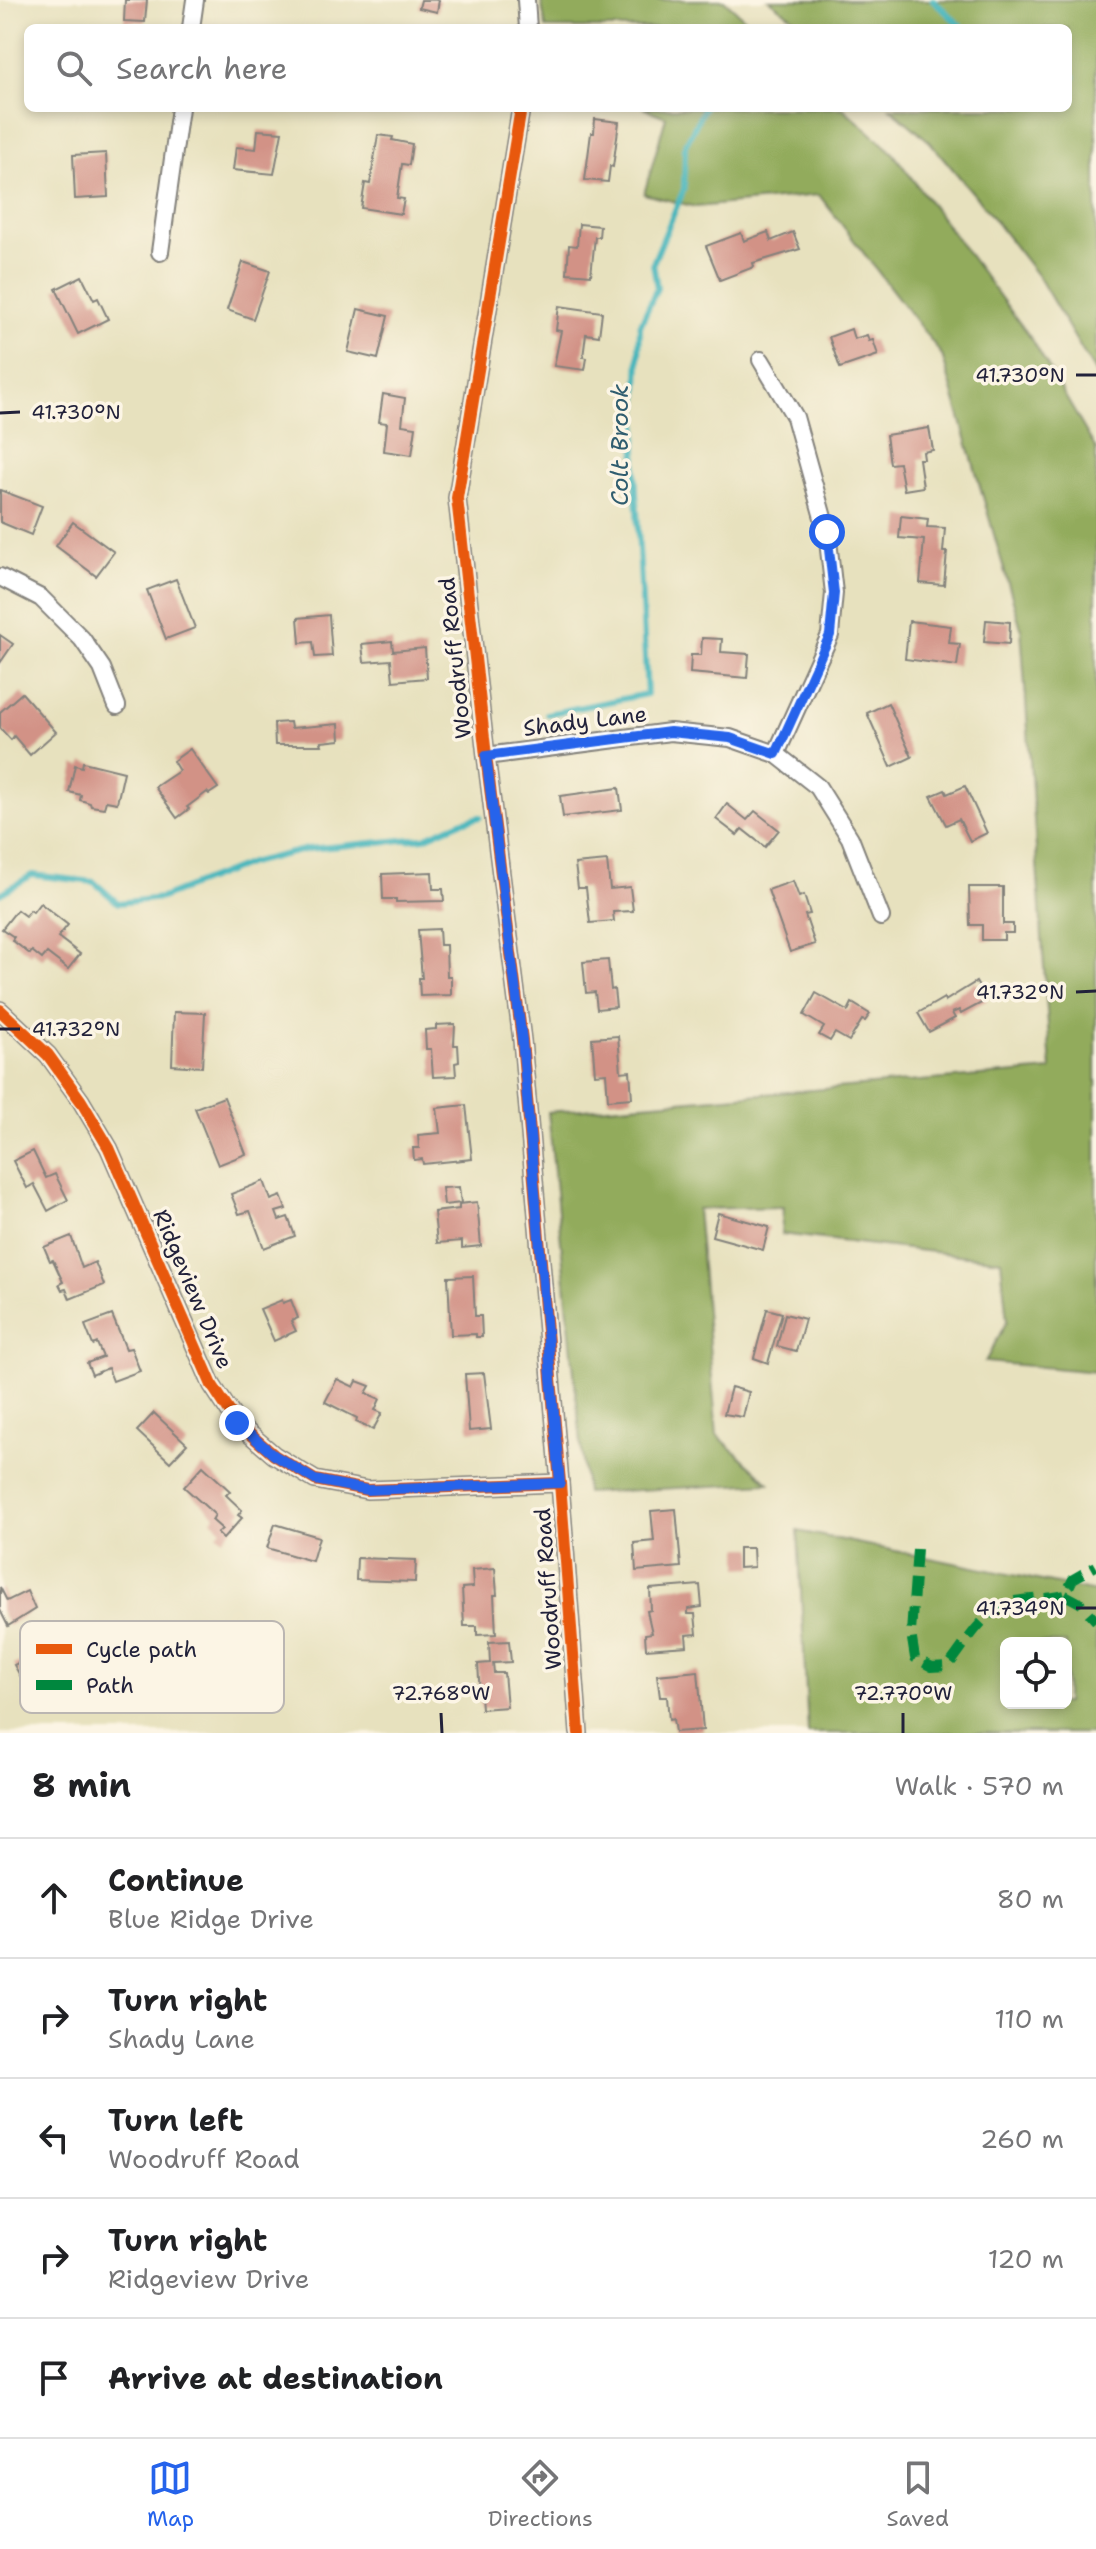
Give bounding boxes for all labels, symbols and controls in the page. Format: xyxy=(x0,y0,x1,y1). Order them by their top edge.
search box xyxy=(24,24,1072,112)
icon: search xyxy=(52,46,96,90)
text: Search here xyxy=(116,48,287,89)
text: 41.730°N xyxy=(975,362,1065,388)
water label: Colt Brook xyxy=(604,384,636,506)
text: 41.730°N xyxy=(31,399,121,425)
route start xyxy=(809,514,845,550)
street label: Woodruff Road xyxy=(432,576,478,740)
street label: Shady Lane xyxy=(522,699,648,743)
text: 41.732°N xyxy=(976,979,1064,1005)
text: 41.732°N xyxy=(32,1016,120,1042)
street label: Ridgeview Drive xyxy=(146,1205,240,1373)
route end xyxy=(219,1405,255,1441)
street label: Woodruff Road xyxy=(528,1507,568,1671)
text: 41.734°N xyxy=(975,1595,1065,1621)
legend xyxy=(20,1621,284,1713)
text: Cycle path xyxy=(86,1635,197,1664)
map controls xyxy=(1000,1637,1072,1709)
button: locate xyxy=(1000,1637,1072,1709)
text: Path xyxy=(86,1671,134,1700)
text: 72.768°W xyxy=(391,1680,491,1706)
text: 72.770°W xyxy=(854,1680,952,1706)
text: 8 min xyxy=(32,1762,131,1808)
text: Walk · 570 m xyxy=(894,1768,1064,1803)
text: Continue xyxy=(108,1860,244,1901)
icon: ahead xyxy=(32,1876,76,1920)
text: 80 m xyxy=(997,1881,1064,1916)
text: Blue Ridge Drive xyxy=(108,1901,314,1936)
text: Turn right xyxy=(108,1980,267,2021)
icon: right xyxy=(32,1996,76,2040)
text: 110 m xyxy=(994,2001,1064,2036)
text: Shady Lane xyxy=(108,2021,255,2056)
text: Turn left xyxy=(108,2100,243,2141)
icon: left xyxy=(32,2116,76,2160)
text: 260 m xyxy=(980,2121,1064,2156)
text: Woodruff Road xyxy=(108,2141,300,2176)
text: Turn right xyxy=(108,2220,267,2261)
icon: right xyxy=(32,2236,76,2280)
text: 120 m xyxy=(988,2241,1064,2276)
text: Ridgeview Drive xyxy=(108,2261,309,2296)
icon: arrive xyxy=(32,2356,76,2400)
text: Arrive at destination xyxy=(108,2358,443,2399)
tab: Map xyxy=(147,2456,194,2533)
tab: Directions xyxy=(488,2456,593,2533)
tab: Saved xyxy=(887,2456,949,2533)

